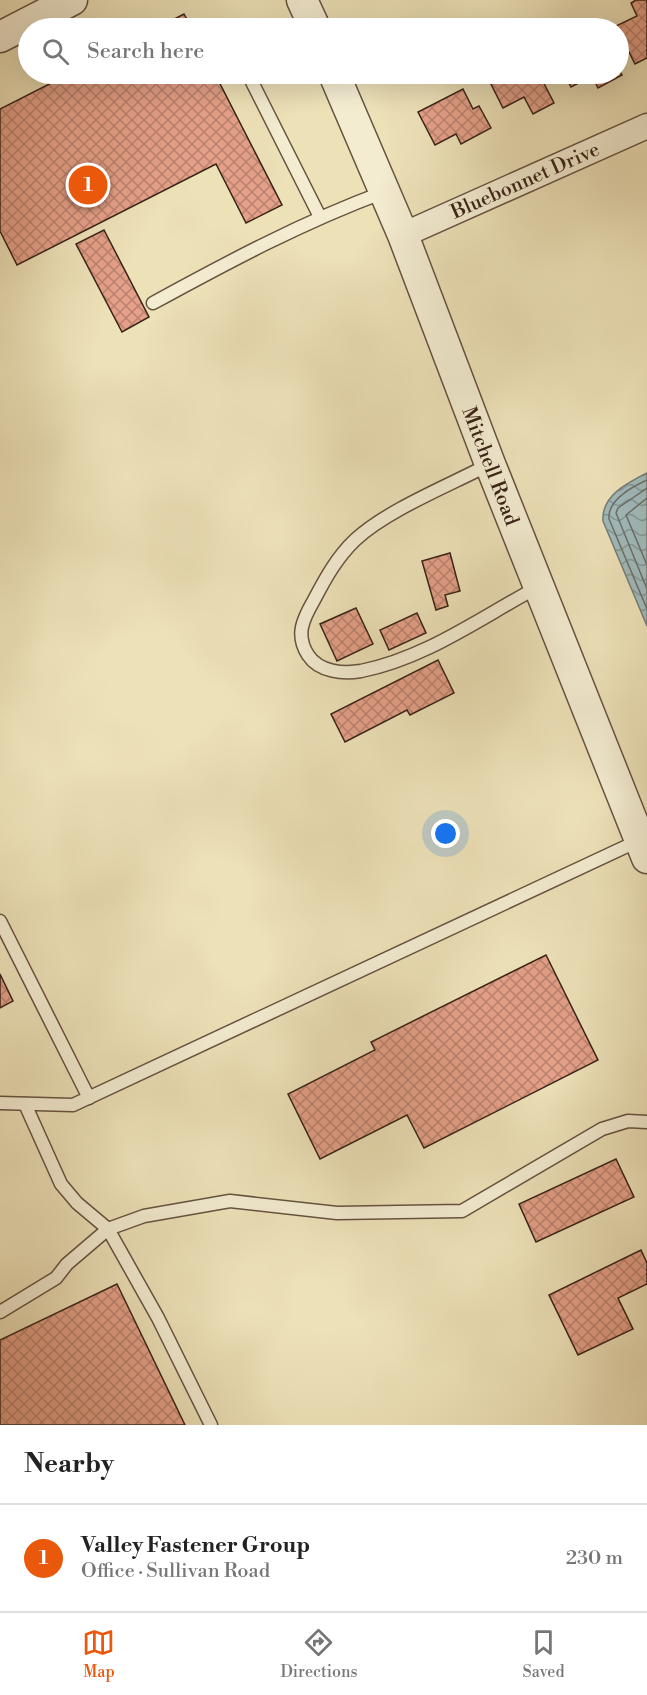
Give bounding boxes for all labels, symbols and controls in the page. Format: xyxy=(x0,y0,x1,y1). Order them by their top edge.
search box xyxy=(18,18,629,84)
icon: search xyxy=(39,35,72,68)
text: Search here xyxy=(87,38,204,65)
street label: Bluebonnet Drive xyxy=(446,137,604,226)
pin: 1 xyxy=(68,162,107,207)
street label: Mitchell Road xyxy=(455,404,524,530)
your location xyxy=(431,819,460,848)
text: Nearby xyxy=(24,1448,114,1480)
text: Valley Fastener Group xyxy=(81,1532,310,1559)
text: 1 xyxy=(39,1546,48,1571)
text: 230 m xyxy=(566,1546,623,1571)
text: Office · Sullivan Road xyxy=(81,1559,270,1584)
tab: Map xyxy=(82,1626,115,1682)
tab: Directions xyxy=(280,1626,358,1682)
tab: Saved xyxy=(522,1626,565,1682)

